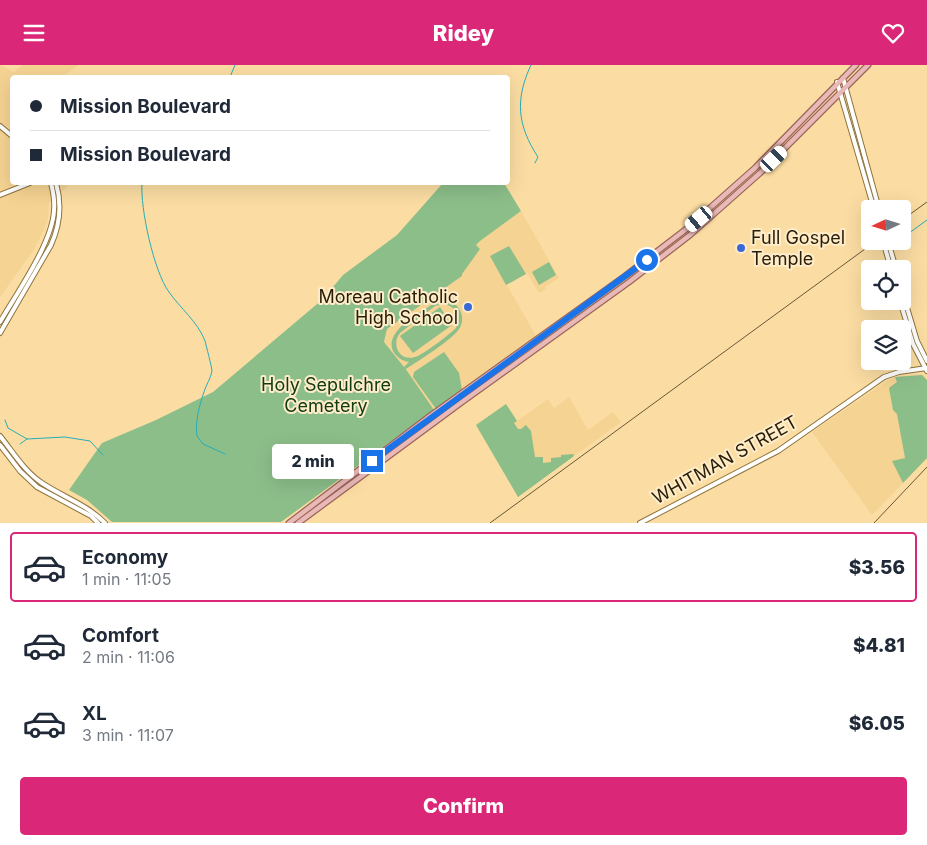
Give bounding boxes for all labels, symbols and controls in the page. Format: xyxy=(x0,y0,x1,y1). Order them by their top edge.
icon: menu xyxy=(20,19,48,47)
icon: heart xyxy=(879,19,907,47)
text: Ridey xyxy=(433,20,494,46)
text: Mission Boulevard xyxy=(60,95,231,118)
text: Mission Boulevard xyxy=(60,143,231,166)
car xyxy=(757,143,790,175)
north arrow xyxy=(861,200,911,250)
map controls xyxy=(861,200,911,370)
car xyxy=(682,204,715,234)
place label: Full Gospel Temple xyxy=(751,227,845,269)
marker: Full Gospel Temple xyxy=(735,242,747,254)
route start xyxy=(636,249,658,271)
button: locate xyxy=(861,260,911,310)
place label: Moreau Catholic High School xyxy=(318,286,458,328)
marker: Moreau Catholic High School xyxy=(462,301,474,313)
button: layers xyxy=(861,320,911,370)
park label: Holy Sepulchre Cemetery xyxy=(261,374,391,416)
street label: WHITMAN STREET xyxy=(648,411,801,508)
callout: 2 min xyxy=(272,443,354,479)
route end xyxy=(361,450,383,472)
text: 2 min xyxy=(291,451,335,471)
icon: car xyxy=(22,545,67,590)
text: Economy xyxy=(82,546,168,569)
text: $3.56 xyxy=(849,556,905,579)
text: 1 min · 11:05 xyxy=(82,569,171,589)
icon: car xyxy=(22,623,67,668)
text: Comfort xyxy=(82,624,159,647)
text: $4.81 xyxy=(853,634,905,657)
text: 2 min · 11:06 xyxy=(82,647,175,667)
icon: car xyxy=(22,701,67,746)
text: XL xyxy=(82,702,107,725)
text: $6.05 xyxy=(849,712,905,735)
text: 3 min · 11:07 xyxy=(82,725,174,745)
button: Confirm xyxy=(20,777,907,835)

